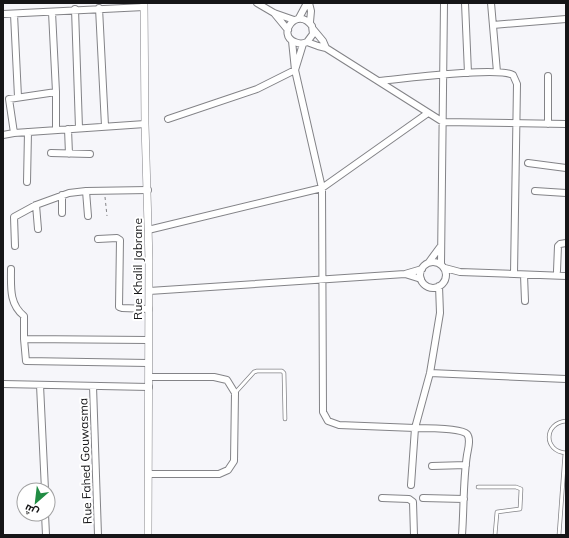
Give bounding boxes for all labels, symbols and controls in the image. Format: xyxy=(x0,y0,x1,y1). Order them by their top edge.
street label: Rue Khalil Jabrane xyxy=(130,218,145,320)
street label: Rue Fahed Gouwasma xyxy=(75,398,95,524)
north arrow xyxy=(16,482,56,522)
text: ش xyxy=(22,501,41,520)

